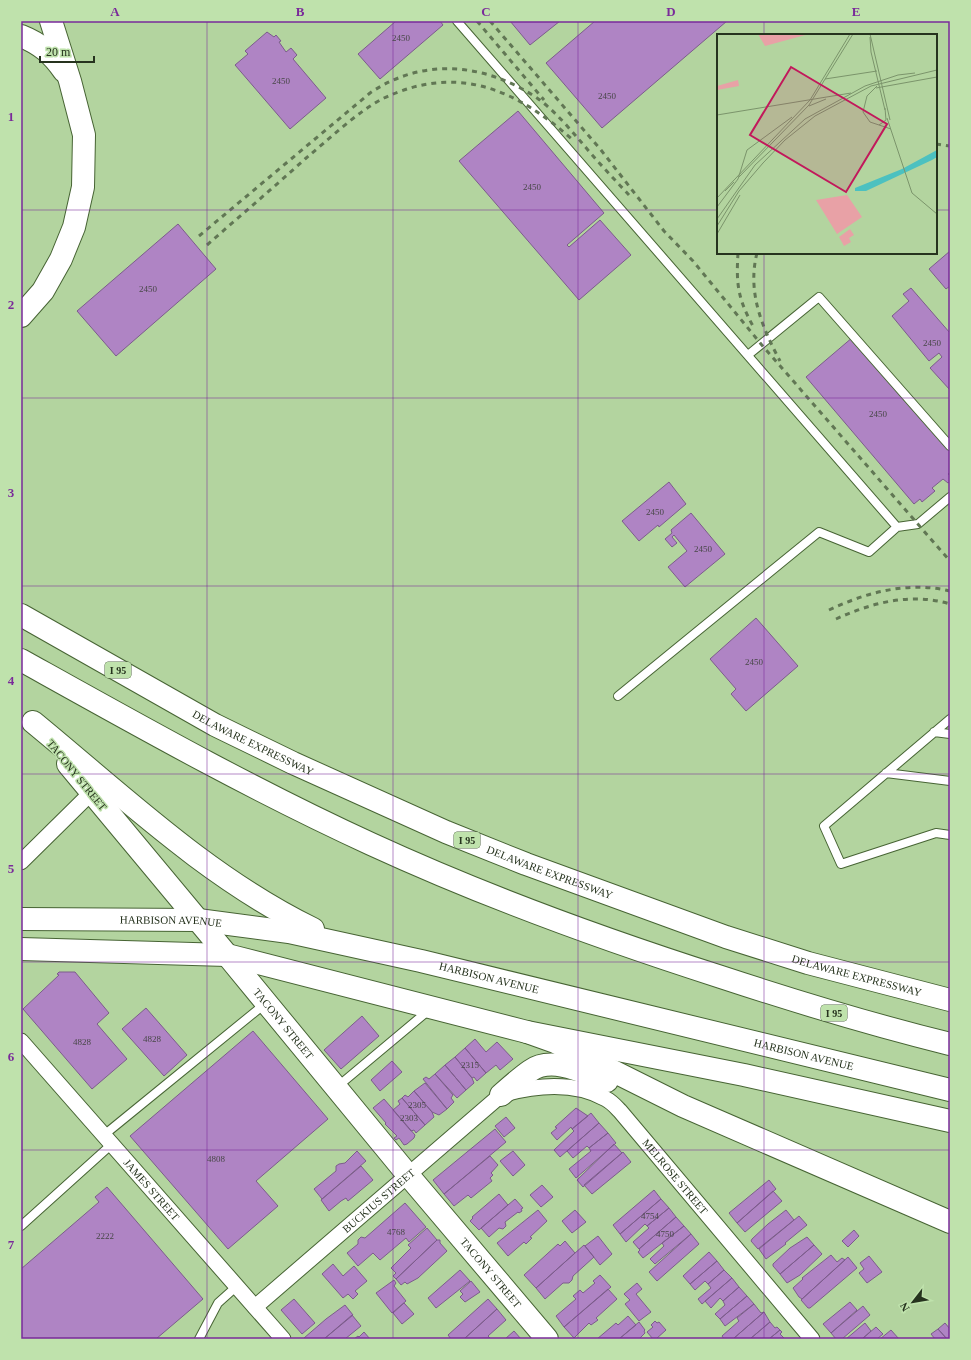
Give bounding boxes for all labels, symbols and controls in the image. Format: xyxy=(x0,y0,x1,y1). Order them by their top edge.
text: A xyxy=(110,4,120,19)
text: B xyxy=(296,4,305,19)
text: C xyxy=(481,4,491,19)
text: D xyxy=(666,4,676,19)
text: E xyxy=(852,4,860,19)
house number: 2450 xyxy=(392,33,411,43)
inset map xyxy=(717,34,937,254)
scale bar xyxy=(40,38,94,64)
text: 20 m xyxy=(46,45,71,59)
house number: 2450 xyxy=(272,76,291,86)
house number: 2450 xyxy=(598,91,617,101)
text: 1 xyxy=(8,109,14,124)
house number: 2450 xyxy=(523,182,542,192)
house number: 2450 xyxy=(139,284,158,294)
text: 2 xyxy=(8,297,14,312)
house number: 2450 xyxy=(923,338,942,348)
house number: 2450 xyxy=(869,409,888,419)
text: 3 xyxy=(8,485,15,500)
house number: 2450 xyxy=(646,507,665,517)
house number: 2450 xyxy=(694,544,713,554)
house number: 2450 xyxy=(745,657,764,667)
road number: I 95 xyxy=(105,662,131,678)
text: 4 xyxy=(8,673,15,688)
street label: DELAWARE EXPRESSWAY xyxy=(190,708,316,778)
street label: TACONY STREET xyxy=(45,737,109,813)
road number: I 95 xyxy=(454,832,480,848)
street label: DELAWARE EXPRESSWAY xyxy=(485,843,615,901)
text: 5 xyxy=(8,861,15,876)
street label: HARBISON AVENUE xyxy=(120,914,223,929)
street label: DELAWARE EXPRESSWAY xyxy=(790,952,923,998)
street label: HARBISON AVENUE xyxy=(438,960,540,996)
street label: TACONY STREET xyxy=(251,986,316,1062)
road number: I 95 xyxy=(821,1005,847,1021)
house number: 4828 xyxy=(143,1034,162,1044)
street label: HARBISON AVENUE xyxy=(753,1036,855,1072)
house number: 4828 xyxy=(73,1037,92,1047)
text: 6 xyxy=(8,1049,15,1064)
house number: 2315 xyxy=(461,1060,480,1070)
house number: 2305 xyxy=(408,1100,427,1110)
house number: 2303 xyxy=(400,1113,419,1123)
street label: MELROSE STREET xyxy=(640,1137,710,1217)
house number: 4808 xyxy=(207,1154,226,1164)
street label: JAMES STREET xyxy=(121,1156,182,1223)
street label: BUCKIUS STREET xyxy=(340,1166,417,1235)
house number: 4754 xyxy=(641,1211,660,1221)
house number: 4768 xyxy=(387,1227,406,1237)
house number: 4750 xyxy=(656,1229,675,1239)
house number: 2222 xyxy=(96,1231,114,1241)
street label: TACONY STREET xyxy=(458,1235,524,1310)
text: 7 xyxy=(8,1237,15,1252)
north arrow xyxy=(893,1282,933,1322)
text: N xyxy=(897,1301,912,1314)

